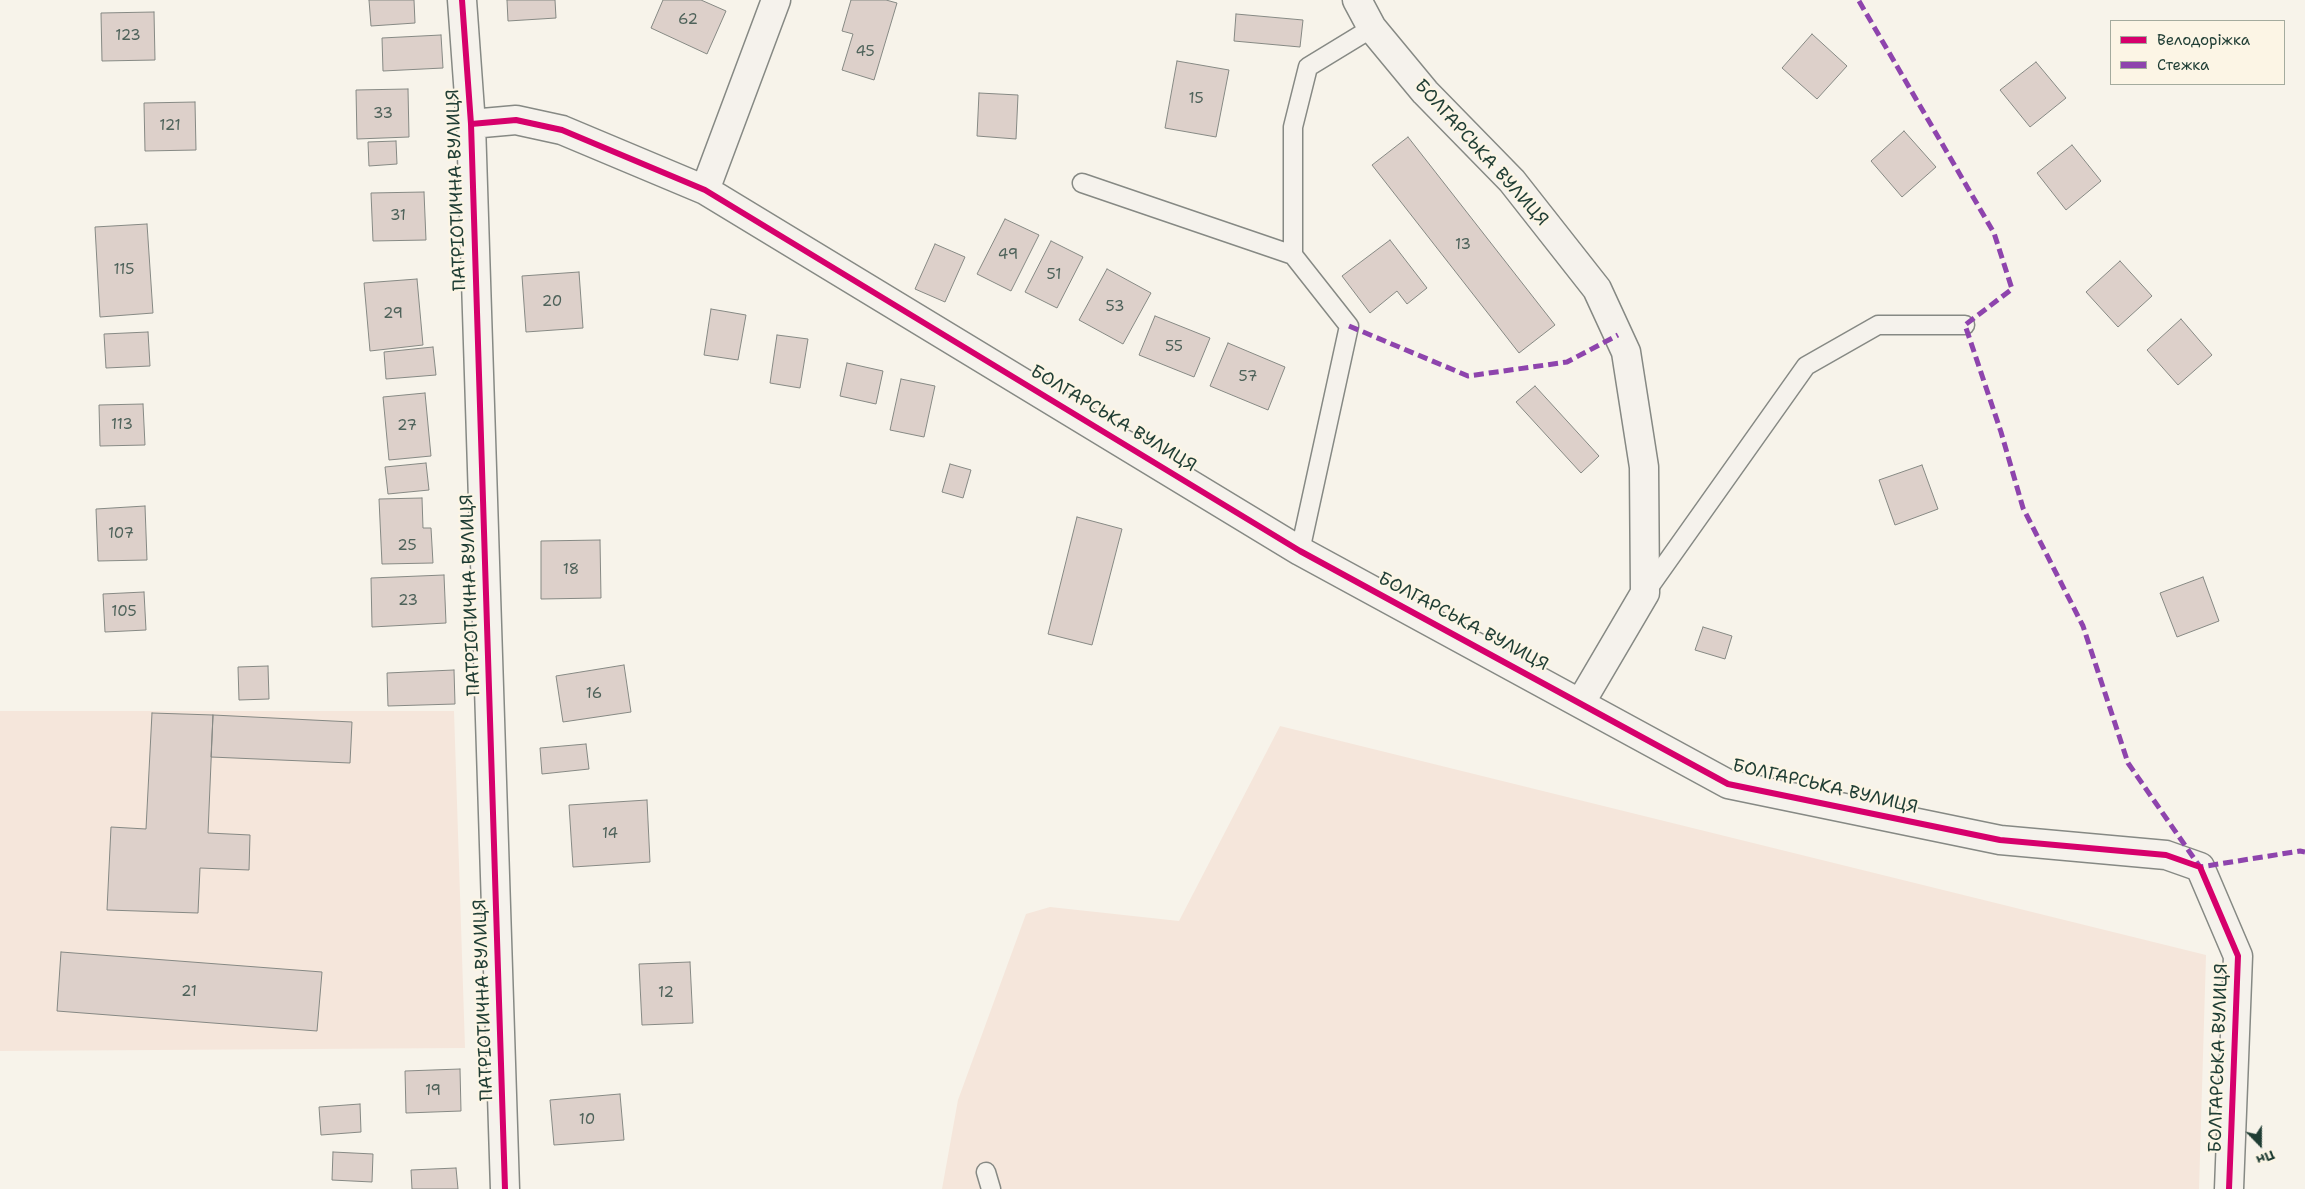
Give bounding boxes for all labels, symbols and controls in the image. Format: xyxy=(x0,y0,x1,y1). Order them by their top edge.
house number: 62 xyxy=(678,11,698,29)
legend xyxy=(2110,20,2285,85)
house number: 123 xyxy=(115,27,141,45)
text: Велодоріжка xyxy=(2157,30,2250,50)
house number: 45 xyxy=(855,43,875,61)
text: Стежка xyxy=(2157,55,2209,75)
street label: БОЛГАРСЬКА ВУЛИЦЯ xyxy=(1410,75,1552,231)
street label: ПАТРІОТИЧНА ВУЛИЦЯ xyxy=(443,89,471,291)
house number: 15 xyxy=(1188,90,1204,108)
house number: 33 xyxy=(373,105,393,123)
house number: 121 xyxy=(159,117,181,135)
house number: 31 xyxy=(390,207,406,225)
house number: 13 xyxy=(1455,236,1471,254)
house number: 49 xyxy=(998,246,1018,264)
house number: 115 xyxy=(114,261,134,279)
house number: 51 xyxy=(1047,266,1061,284)
house number: 20 xyxy=(542,293,562,311)
house number: 53 xyxy=(1106,298,1124,316)
house number: 29 xyxy=(383,305,403,323)
house number: 55 xyxy=(1165,338,1183,356)
street label: БОЛГАРСЬКА ВУЛИЦЯ xyxy=(1026,361,1200,477)
house number: 57 xyxy=(1239,368,1257,386)
house number: 113 xyxy=(111,416,133,434)
house number: 27 xyxy=(397,417,417,435)
street label: ПАТРІОТИЧНА ВУЛИЦЯ xyxy=(457,494,485,696)
house number: 107 xyxy=(108,525,134,543)
house number: 25 xyxy=(397,537,417,555)
house number: 18 xyxy=(563,561,579,579)
street label: БОЛГАРСЬКА ВУЛИЦЯ xyxy=(1374,568,1552,676)
house number: 23 xyxy=(398,592,418,610)
house number: 105 xyxy=(111,603,137,621)
house number: 16 xyxy=(586,685,602,703)
street label: БОЛГАРСЬКА ВУЛИЦЯ xyxy=(1730,755,1920,819)
house number: 14 xyxy=(602,825,618,843)
street label: ПАТРІОТИЧНА ВУЛИЦЯ xyxy=(470,899,498,1101)
street label: БОЛГАРСЬКА ВУЛИЦЯ xyxy=(2205,963,2233,1153)
house number: 21 xyxy=(181,983,197,1001)
house number: 12 xyxy=(658,984,674,1002)
house number: 19 xyxy=(425,1082,441,1100)
house number: 10 xyxy=(579,1111,595,1129)
north arrow xyxy=(2235,1119,2285,1169)
text: Пн xyxy=(2254,1146,2278,1170)

